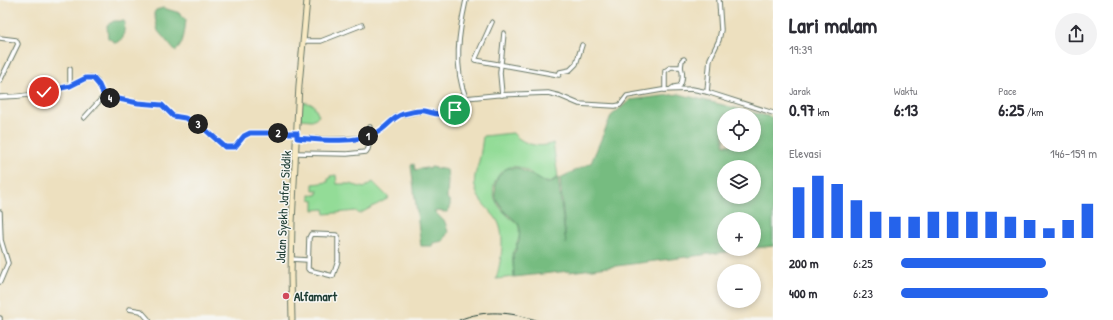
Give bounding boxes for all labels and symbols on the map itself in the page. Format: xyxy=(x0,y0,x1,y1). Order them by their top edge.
pin xyxy=(27,75,61,109)
pin: 4 xyxy=(100,88,120,108)
pin xyxy=(438,93,472,127)
pin: 3 xyxy=(188,114,208,134)
pin: 2 xyxy=(268,123,288,143)
pin: 1 xyxy=(358,126,378,146)
street label: Jalan Syekh Jafar Siddik xyxy=(271,150,295,264)
place label: Alfamart xyxy=(294,287,338,305)
marker: Alfamart xyxy=(281,291,291,301)

